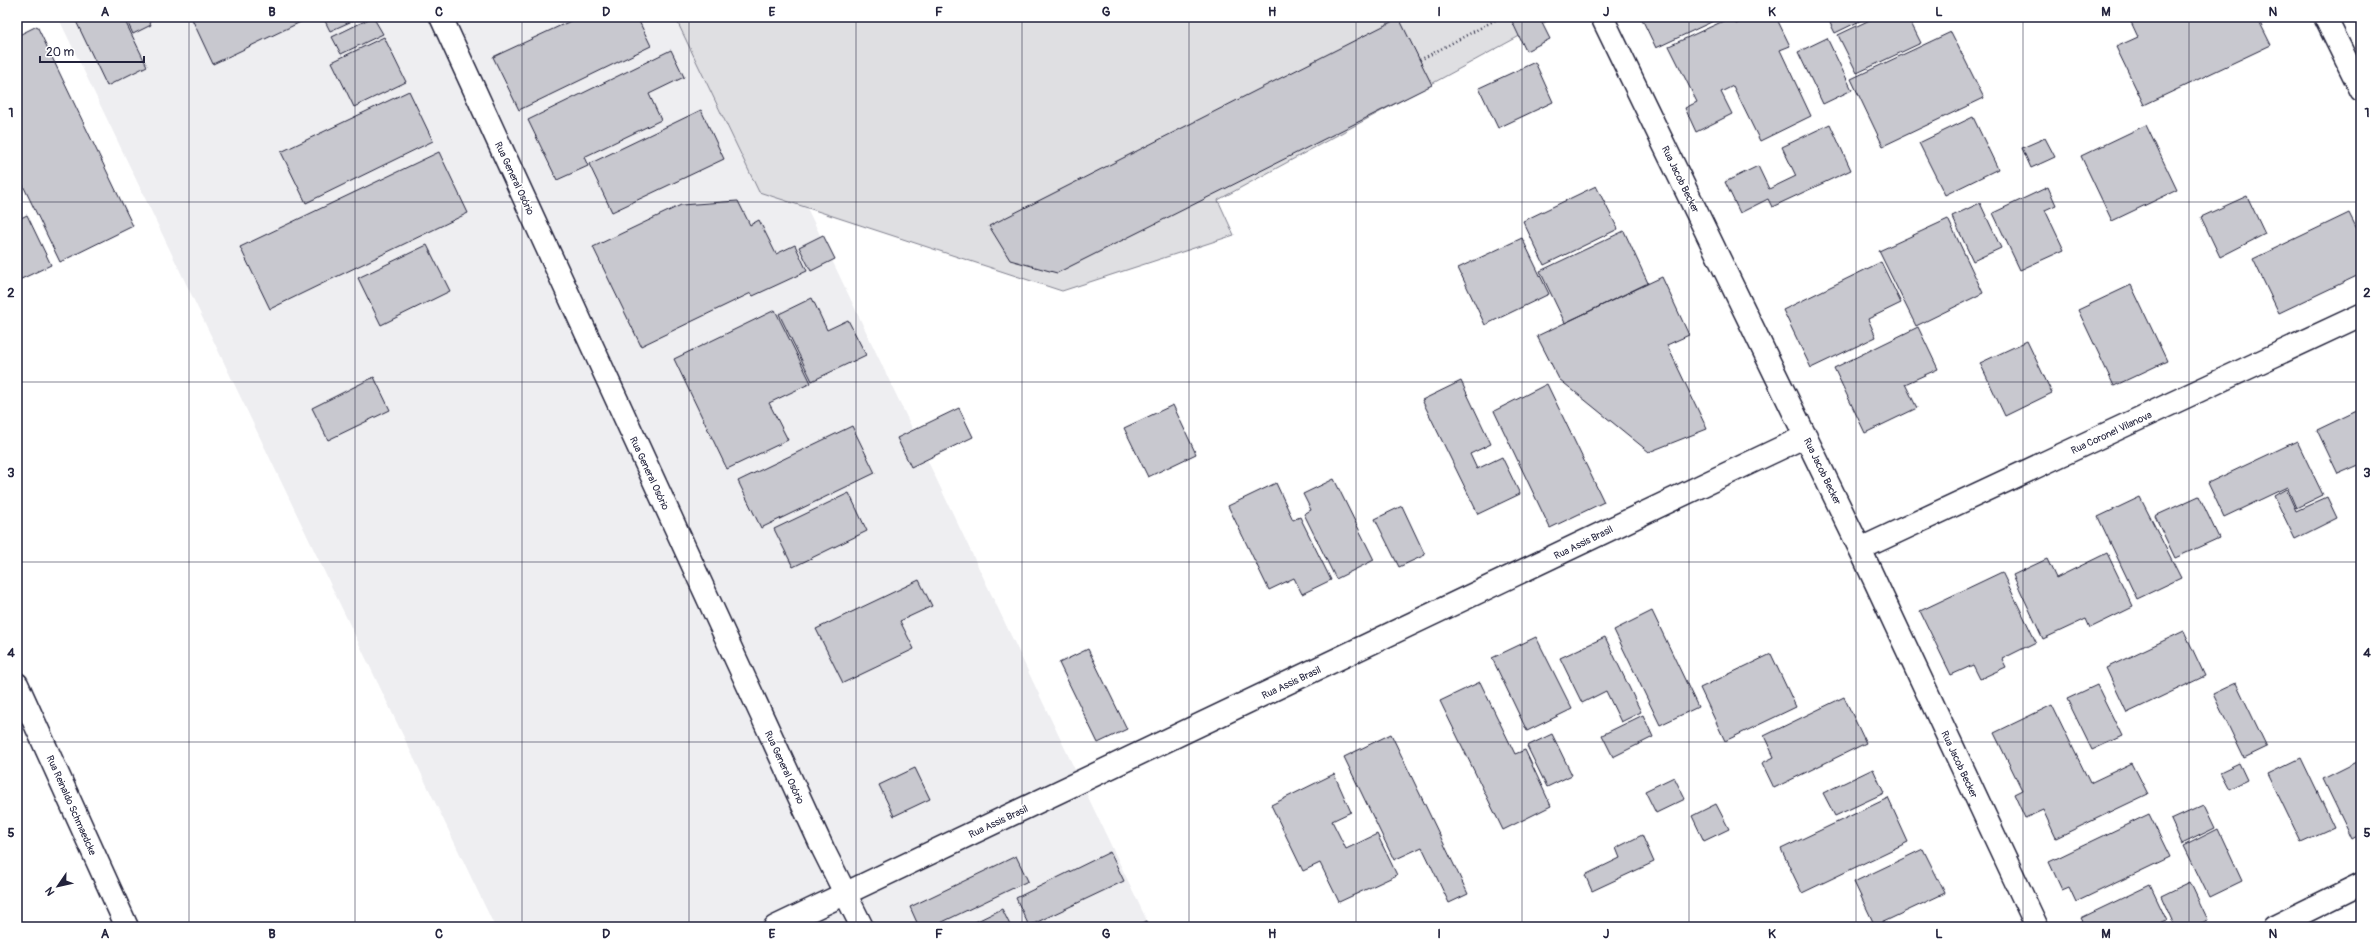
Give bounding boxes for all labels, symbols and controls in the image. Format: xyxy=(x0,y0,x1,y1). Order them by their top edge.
text: A xyxy=(101,4,110,20)
text: B xyxy=(268,4,276,20)
text: C xyxy=(435,4,443,20)
text: D xyxy=(602,4,610,20)
text: E xyxy=(769,4,776,20)
text: F xyxy=(935,4,943,20)
text: G xyxy=(1102,4,1111,20)
text: H xyxy=(1268,4,1276,20)
text: I xyxy=(1437,4,1441,20)
text: J xyxy=(1603,4,1609,20)
text: K xyxy=(1768,4,1776,20)
text: L xyxy=(1935,4,1943,20)
text: M xyxy=(2101,4,2111,20)
text: N xyxy=(2269,4,2278,20)
scale bar xyxy=(40,38,144,64)
text: 20 m xyxy=(46,45,75,60)
text: 1 xyxy=(8,105,14,121)
text: 1 xyxy=(2364,105,2370,121)
street label: Rua General Osório xyxy=(492,140,537,217)
street label: Rua Jacob Becker xyxy=(1659,144,1702,215)
text: 2 xyxy=(7,285,15,301)
text: 2 xyxy=(2363,285,2371,301)
street label: Rua Coronel Vilanova xyxy=(2069,409,2154,457)
street label: Rua General Osório xyxy=(627,435,672,512)
street label: Rua Jacob Becker xyxy=(1801,436,1844,507)
text: 3 xyxy=(7,465,15,481)
text: 3 xyxy=(2363,465,2371,481)
street label: Rua Assis Brasil xyxy=(1552,523,1615,562)
text: 4 xyxy=(7,645,15,661)
text: 4 xyxy=(2363,645,2371,661)
street label: Rua Assis Brasil xyxy=(1260,664,1323,702)
street label: Rua General Osório xyxy=(762,729,807,806)
street label: Rua Jacob Becker xyxy=(1938,729,1980,800)
street label: Rua Reinaldo Schmaedcke xyxy=(44,754,99,857)
street label: Rua Assis Brasil xyxy=(967,803,1030,841)
text: 5 xyxy=(7,825,15,841)
text: 5 xyxy=(2363,825,2371,841)
north arrow xyxy=(38,866,78,906)
text: N xyxy=(42,884,58,898)
text: A xyxy=(101,926,110,942)
text: B xyxy=(268,926,276,942)
text: C xyxy=(435,926,443,942)
text: D xyxy=(602,926,610,942)
text: E xyxy=(769,926,776,942)
text: F xyxy=(935,926,943,942)
text: G xyxy=(1102,926,1111,942)
text: H xyxy=(1268,926,1276,942)
text: I xyxy=(1437,926,1441,942)
text: J xyxy=(1603,926,1609,942)
text: K xyxy=(1768,926,1776,942)
text: L xyxy=(1935,926,1943,942)
text: M xyxy=(2101,926,2111,942)
text: N xyxy=(2269,926,2278,942)

